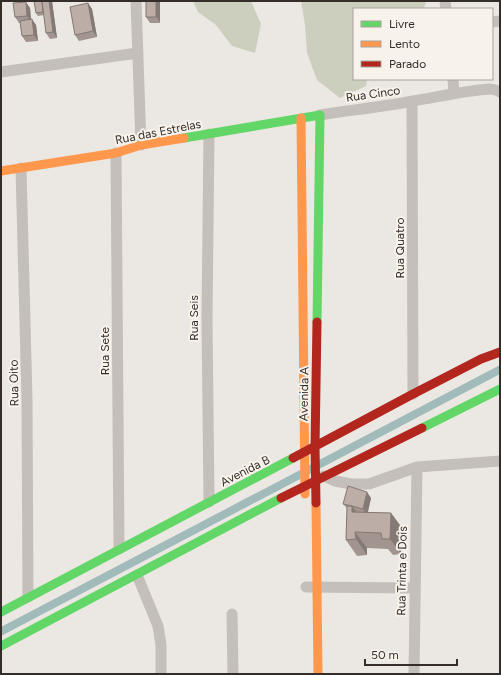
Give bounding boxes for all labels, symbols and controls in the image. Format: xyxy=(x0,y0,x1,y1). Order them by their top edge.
legend xyxy=(353,8,493,80)
text: Livre xyxy=(389,17,415,31)
text: Lento xyxy=(389,37,420,51)
text: Parado xyxy=(389,57,426,71)
street label: Rua Cinco xyxy=(345,83,401,105)
street label: Rua das Estrelas xyxy=(114,117,203,147)
street label: Rua Quatro xyxy=(393,217,407,279)
street label: Rua Seis xyxy=(187,295,201,341)
street label: Rua Sete xyxy=(98,326,112,375)
street label: Rua Oito xyxy=(7,359,21,407)
street label: Avenida A xyxy=(297,367,311,421)
street label: Avenida B xyxy=(218,453,272,489)
street label: Rua Trinta e Dois xyxy=(394,526,410,616)
scale bar xyxy=(365,641,457,667)
text: 50 m xyxy=(371,648,399,662)

